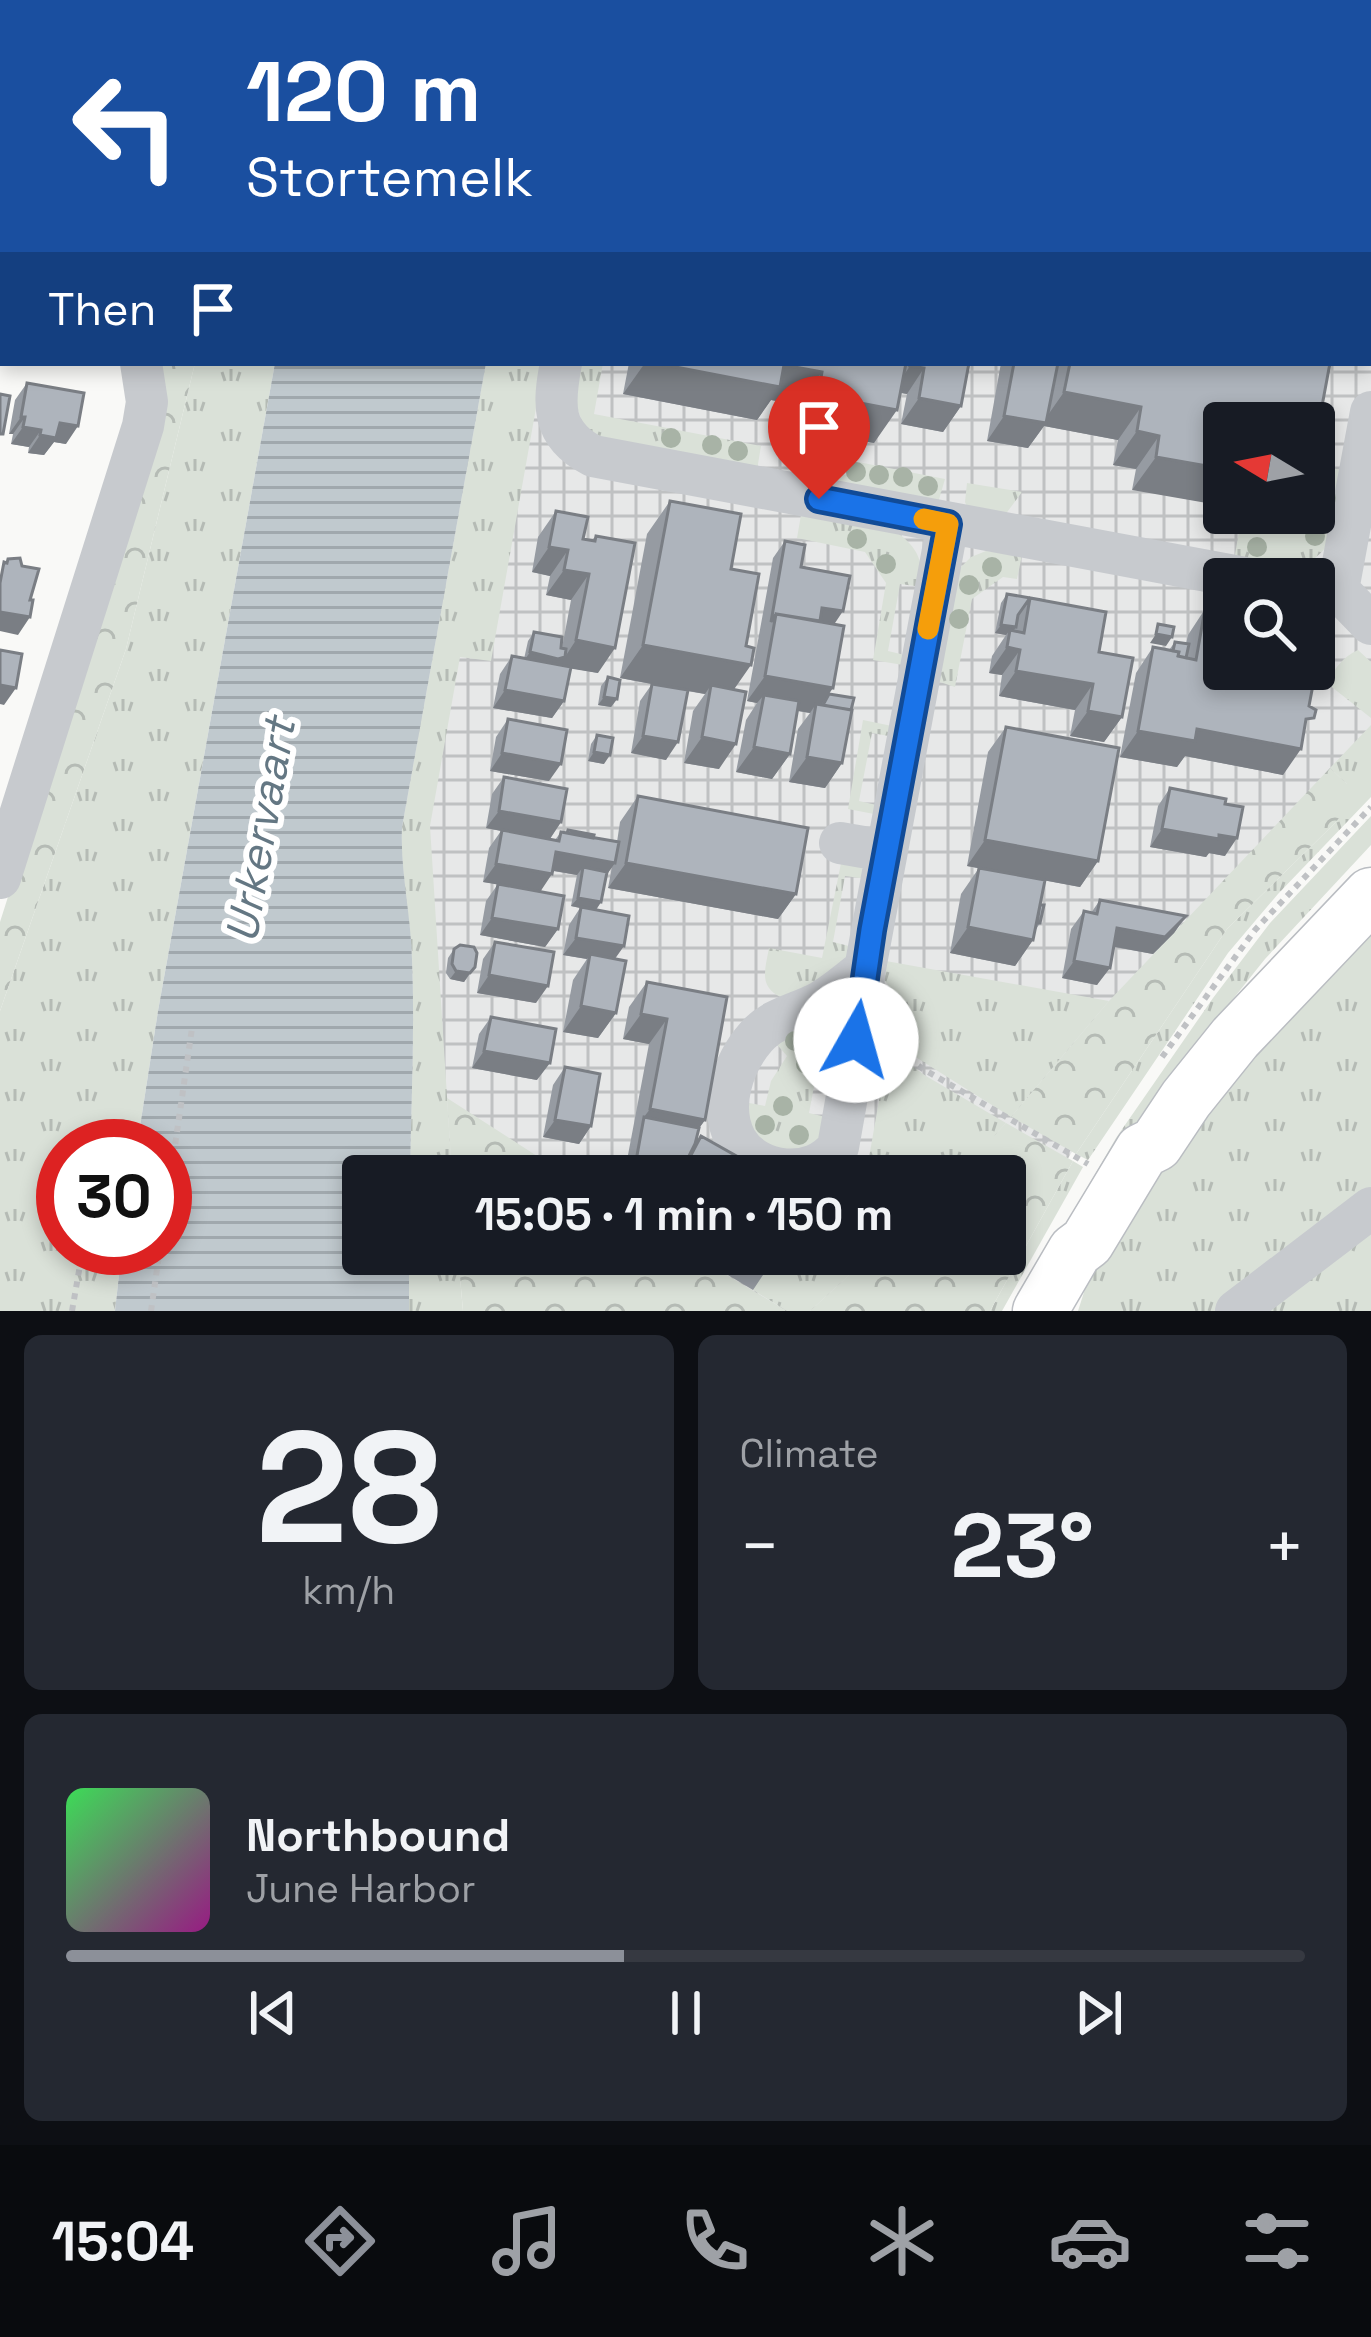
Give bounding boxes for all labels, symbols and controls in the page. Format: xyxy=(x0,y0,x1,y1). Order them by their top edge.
text: 120 m xyxy=(246,38,481,146)
icon: left xyxy=(48,48,204,204)
text: Stortemelk xyxy=(246,143,533,212)
icon: arrive xyxy=(180,276,246,342)
text: Then xyxy=(48,281,156,338)
pin xyxy=(768,376,870,499)
icon: arrive xyxy=(786,394,852,460)
north arrow xyxy=(1203,402,1335,534)
map controls xyxy=(1203,402,1335,690)
button: search xyxy=(1203,558,1335,690)
water label: Urkervaart xyxy=(213,709,309,947)
position arrow xyxy=(793,977,919,1103)
speed limit sign: 30 xyxy=(36,1119,192,1275)
text: 15:05 · 1 min · 150 m xyxy=(475,1186,893,1243)
text: 28 xyxy=(256,1388,442,1588)
text: Climate xyxy=(740,1429,879,1478)
text: 23° xyxy=(950,1488,1094,1603)
text: − xyxy=(740,1504,780,1588)
text: + xyxy=(1264,1504,1305,1588)
text: km/h xyxy=(302,1566,395,1615)
text: Northbound xyxy=(246,1807,510,1864)
text: June Harbor xyxy=(246,1864,476,1913)
icon: previous xyxy=(240,1980,306,2046)
icon: pause xyxy=(653,1980,719,2046)
icon: next xyxy=(1066,1980,1132,2046)
icon: directions xyxy=(298,2199,382,2283)
icon: music xyxy=(485,2199,569,2283)
icon: phone xyxy=(673,2199,757,2283)
icon: climate xyxy=(860,2199,944,2283)
icon: car xyxy=(1048,2199,1132,2283)
icon: filters xyxy=(1235,2199,1319,2283)
text: 15:04 xyxy=(52,2207,194,2276)

